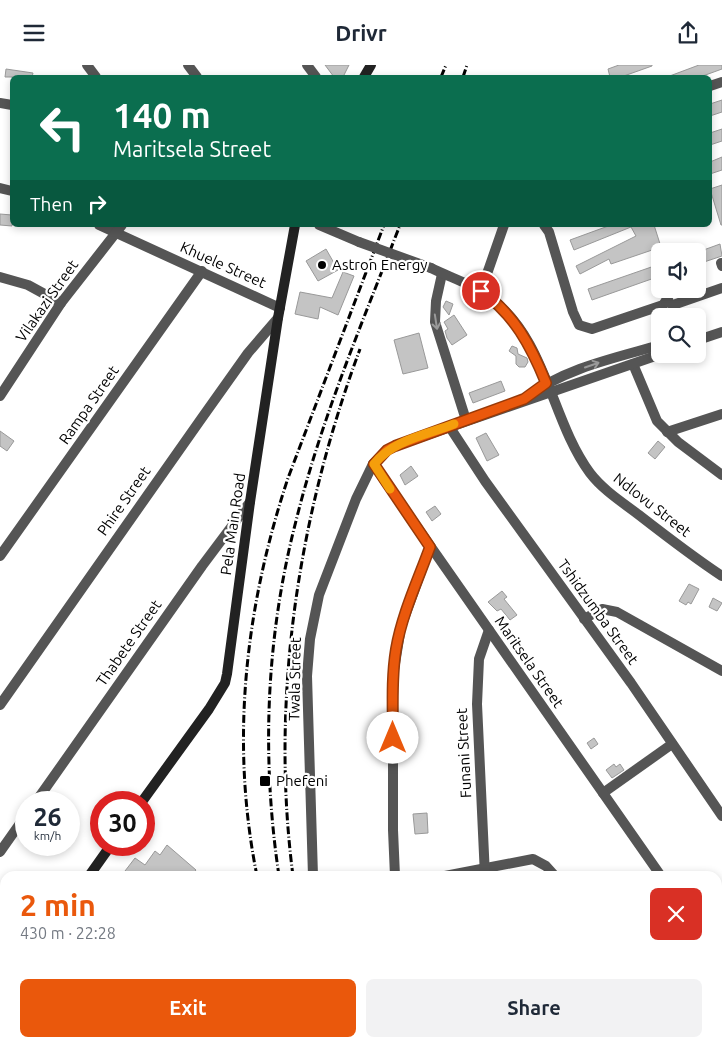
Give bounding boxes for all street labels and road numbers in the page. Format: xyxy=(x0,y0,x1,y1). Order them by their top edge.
street label: Khuele Street xyxy=(178,238,269,291)
street label: Vilakazi Street xyxy=(12,256,81,345)
street label: Rampa Street xyxy=(55,362,122,447)
street label: Phire Street xyxy=(94,463,154,539)
street label: Ndlovu Street xyxy=(610,469,694,540)
street label: Pela Main Road xyxy=(217,472,248,576)
street label: Tshidzumba Street xyxy=(555,556,642,668)
street label: Thabete Street xyxy=(93,596,165,689)
street label: Maritsela Street xyxy=(492,613,567,711)
street label: Twala Street xyxy=(285,637,304,721)
street label: Funani Street xyxy=(453,708,474,798)

